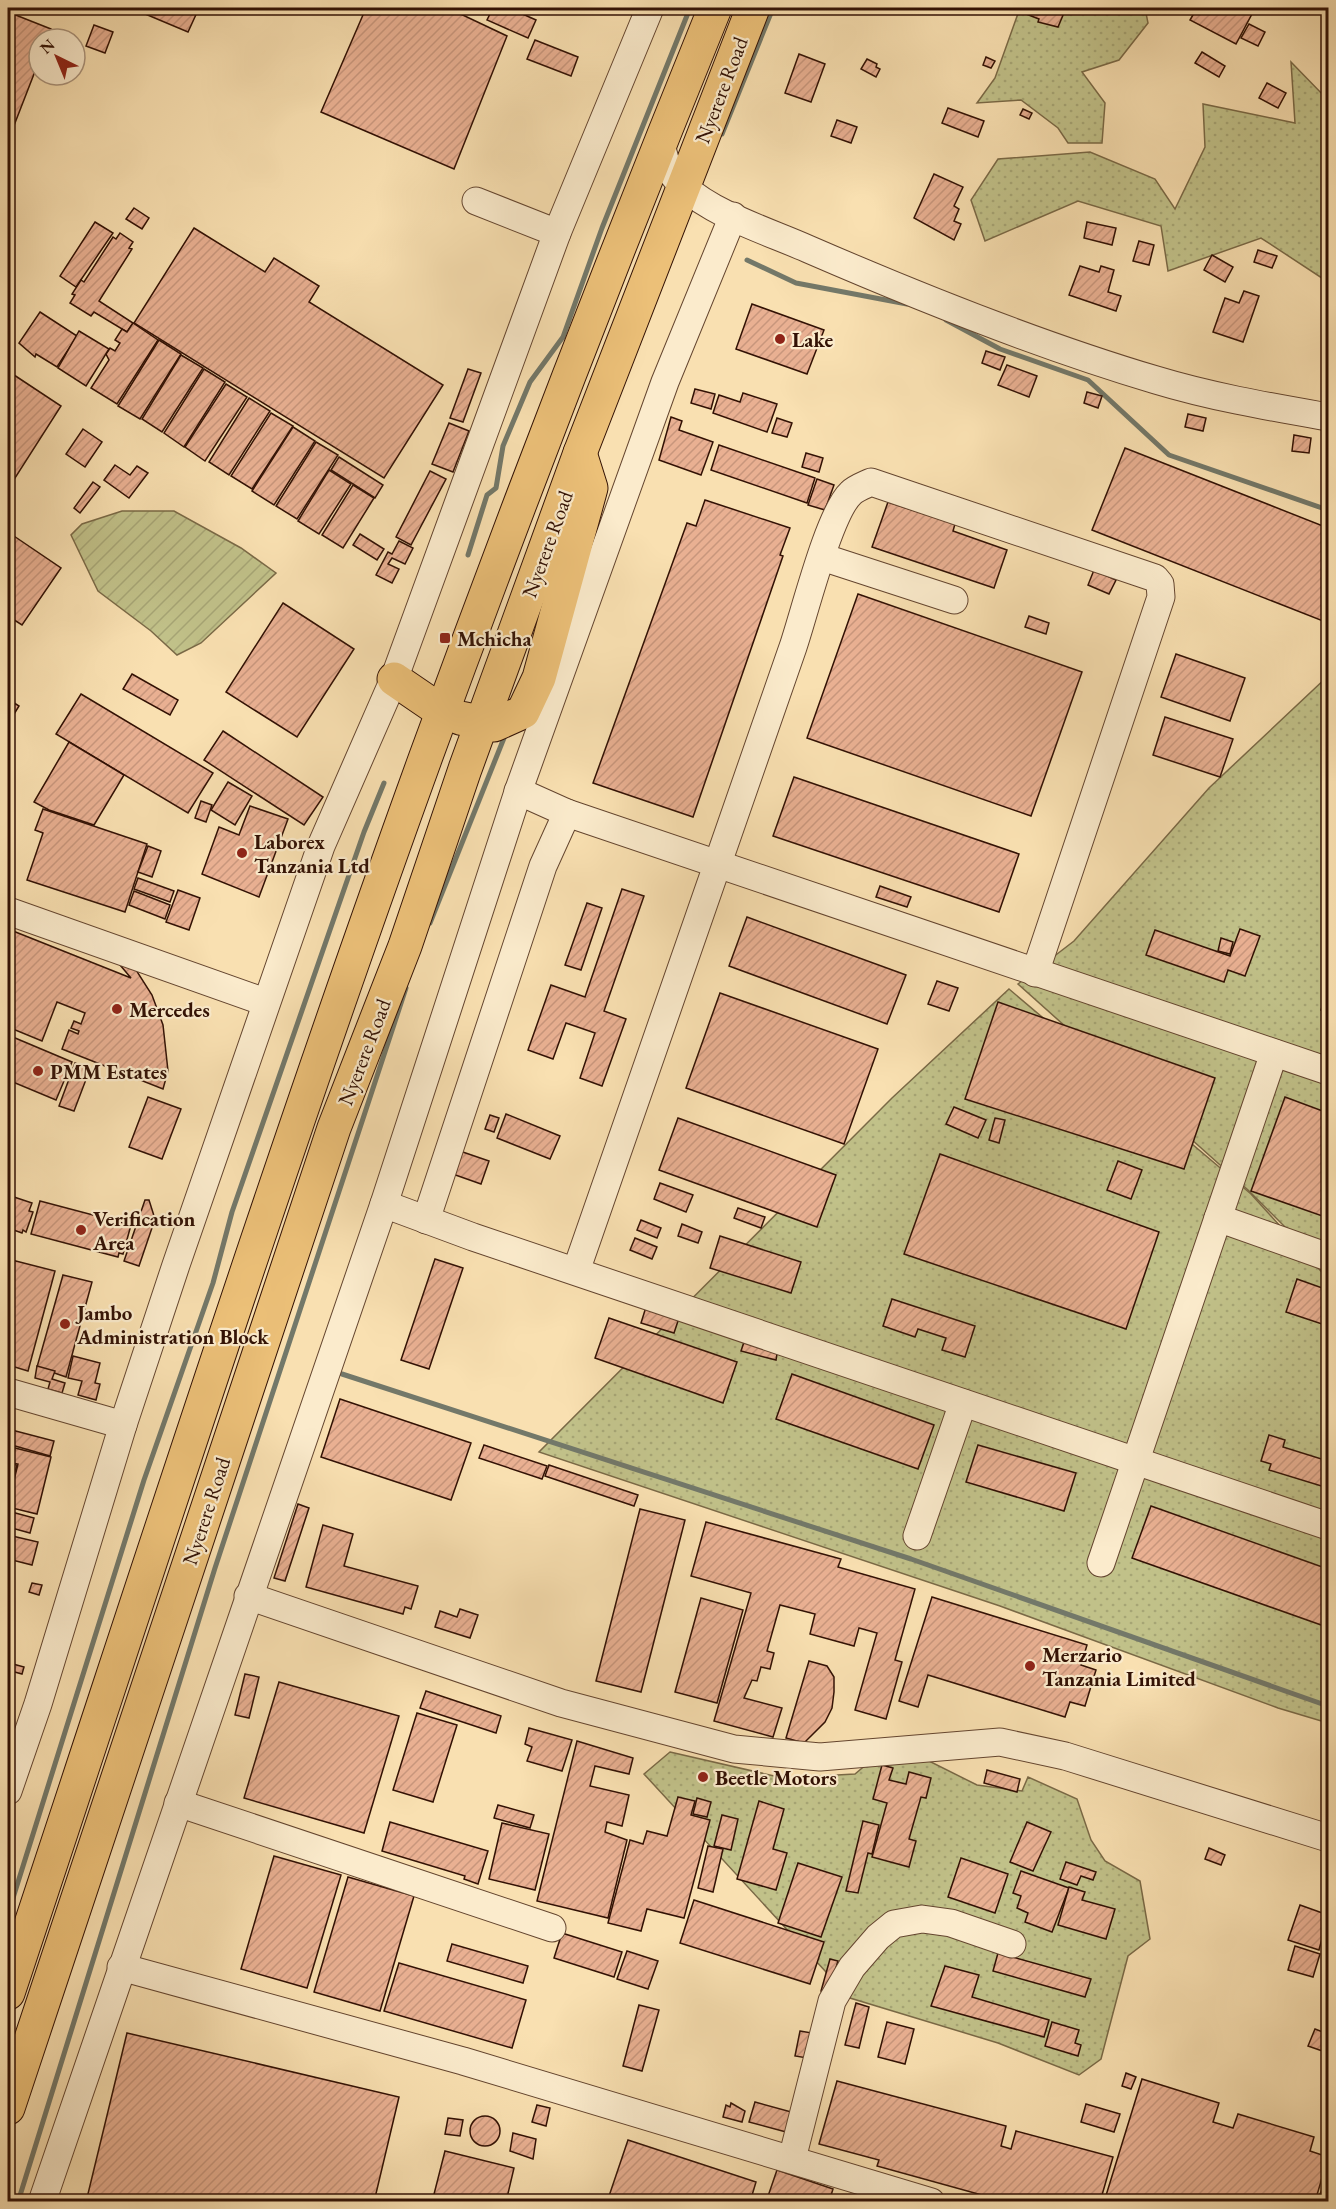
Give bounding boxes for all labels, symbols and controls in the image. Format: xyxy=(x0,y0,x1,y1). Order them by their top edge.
north arrow xyxy=(27,27,87,87)
street label: Nyerere Road xyxy=(688,33,754,147)
text: N xyxy=(35,34,59,58)
place label: Lake xyxy=(792,326,834,353)
marker: Lake xyxy=(773,332,787,346)
street label: Nyerere Road xyxy=(515,486,579,601)
place label: Mchicha xyxy=(457,625,532,652)
marker: Mchicha xyxy=(438,631,452,645)
place label: Laborex Tanzania Ltd xyxy=(254,828,370,879)
marker: Laborex Tanzania Ltd xyxy=(235,846,249,860)
street label: Nyerere Road xyxy=(331,995,397,1109)
place label: Mercedes xyxy=(129,996,210,1023)
marker: Mercedes xyxy=(110,1002,124,1016)
place label: PMM Estates xyxy=(50,1058,167,1085)
marker: PMM Estates xyxy=(31,1064,45,1078)
place label: Verification Area xyxy=(92,1205,196,1256)
marker: Verification Area xyxy=(74,1223,88,1237)
place label: Jambo Administration Block xyxy=(75,1299,269,1350)
marker: Jambo Administration Block xyxy=(58,1317,72,1331)
street label: Nyerere Road xyxy=(176,1453,236,1568)
place label: Merzario Tanzania Limited xyxy=(1042,1641,1196,1692)
marker: Merzario Tanzania Limited xyxy=(1023,1659,1037,1673)
place label: Beetle Motors xyxy=(715,1764,837,1791)
marker: Beetle Motors xyxy=(696,1770,710,1784)

